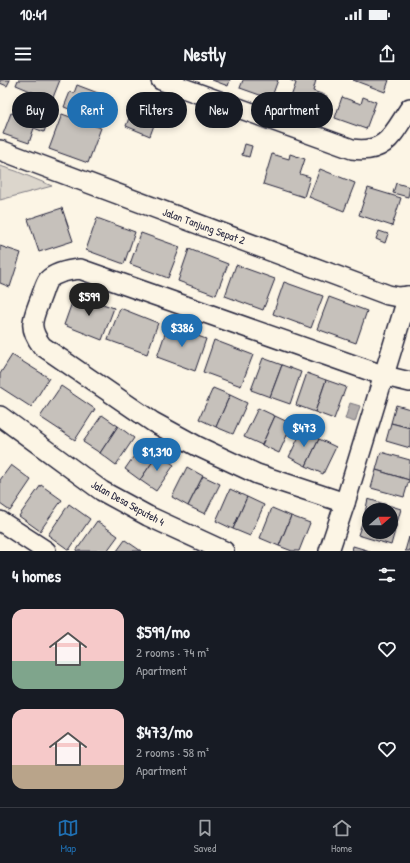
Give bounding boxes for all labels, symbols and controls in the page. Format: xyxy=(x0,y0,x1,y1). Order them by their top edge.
text: 10:41 xyxy=(20,4,47,25)
text: Nestly xyxy=(184,42,226,67)
icon: menu xyxy=(12,43,34,65)
icon: share xyxy=(376,43,398,65)
chip: Buy xyxy=(12,92,59,128)
chip: Rent xyxy=(67,92,118,128)
chip: Filters xyxy=(126,92,187,128)
chip: New xyxy=(195,92,243,128)
chip: Apartment xyxy=(251,92,333,128)
street label: Jalan Tanjung Sepat 2 xyxy=(161,205,247,247)
pin: $599 xyxy=(65,283,113,317)
text: $599 xyxy=(78,287,100,305)
pin: $386 xyxy=(158,314,206,348)
text: $386 xyxy=(170,318,194,336)
pin: $473 xyxy=(280,414,328,448)
text: $473 xyxy=(292,418,316,436)
pin: $1,310 xyxy=(124,438,190,472)
text: $1,310 xyxy=(142,442,172,460)
street label: Jalan Desa Seputeh 4 xyxy=(89,477,167,529)
north arrow xyxy=(362,503,398,539)
map controls xyxy=(362,503,398,539)
text: 4 homes xyxy=(12,564,61,587)
icon: filters xyxy=(376,564,398,586)
text: $599/mo xyxy=(136,620,190,643)
icon: home xyxy=(44,625,92,673)
icon: heart xyxy=(376,638,398,660)
text: 2 rooms · 74 m² xyxy=(136,643,209,661)
text: Apartment xyxy=(136,661,187,679)
text: $473/mo xyxy=(136,720,193,743)
icon: home xyxy=(44,725,92,773)
icon: heart xyxy=(376,738,398,760)
text: 2 rooms · 58 m² xyxy=(136,743,209,761)
text: Apartment xyxy=(136,761,187,779)
tab: Map xyxy=(57,817,79,855)
tab: Saved xyxy=(194,817,216,855)
tab: Home xyxy=(331,817,353,855)

